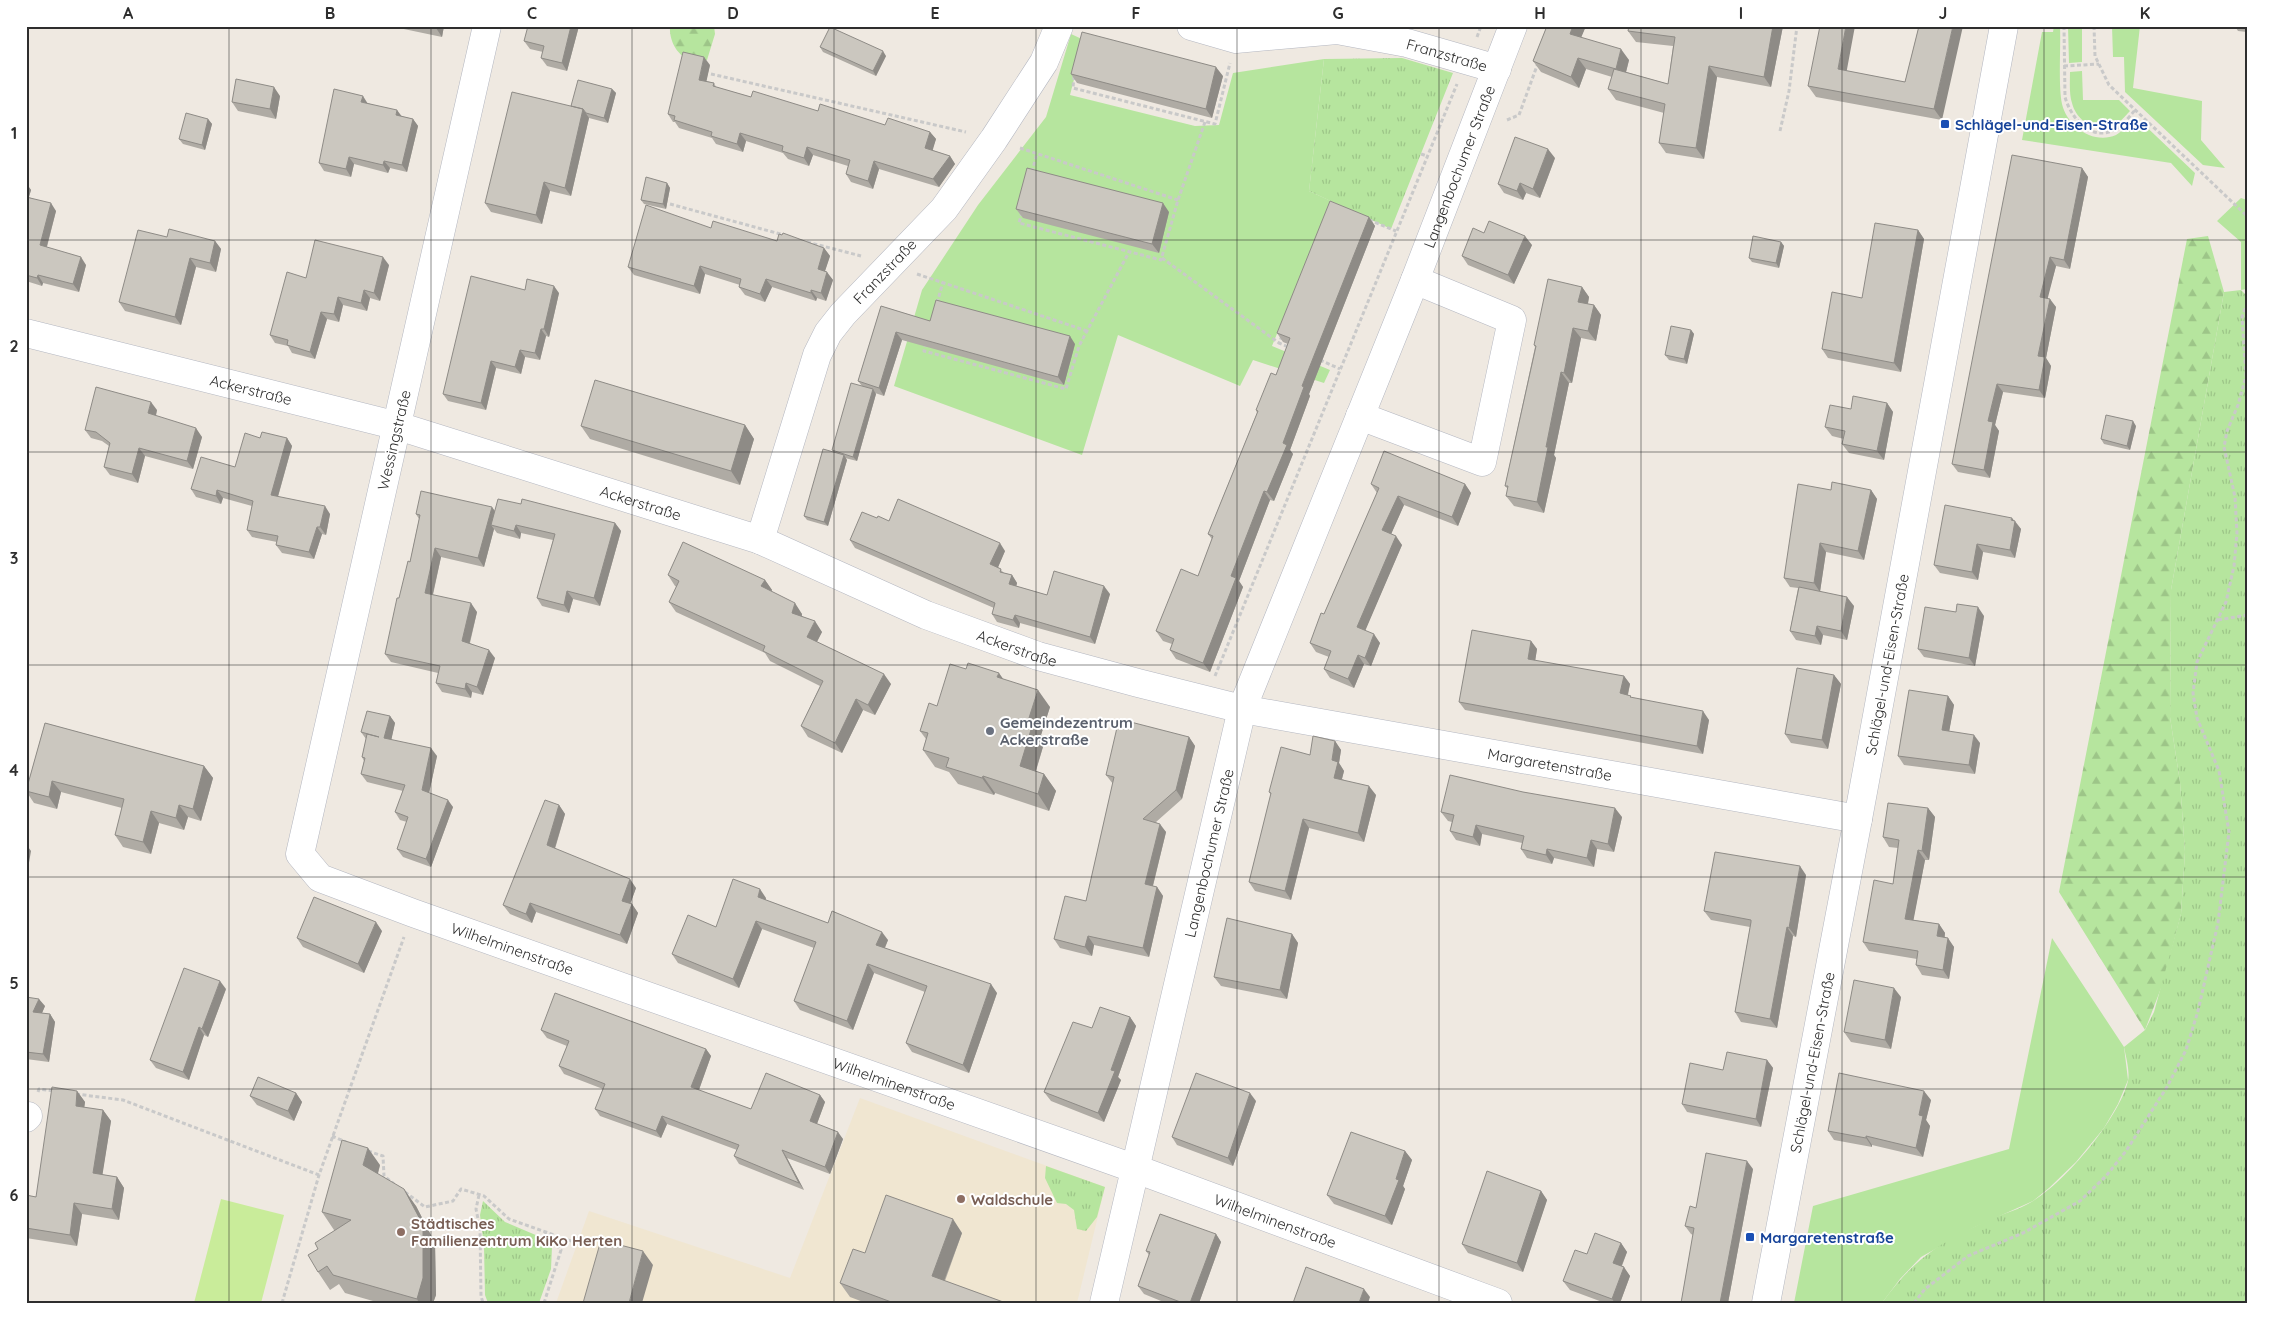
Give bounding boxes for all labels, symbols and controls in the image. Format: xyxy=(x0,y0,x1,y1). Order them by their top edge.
text: A xyxy=(123,3,134,23)
text: B xyxy=(325,3,335,23)
text: C xyxy=(527,3,537,23)
text: D xyxy=(727,3,739,23)
text: E xyxy=(930,3,940,23)
text: F xyxy=(1132,3,1141,23)
text: G xyxy=(1332,3,1344,23)
text: H xyxy=(1534,3,1546,23)
text: I xyxy=(1739,3,1743,23)
text: J xyxy=(1939,3,1947,23)
text: K xyxy=(2140,3,2150,23)
street label: Franzstraße xyxy=(1404,34,1490,75)
street label: Langenbochumer Straße xyxy=(1419,82,1499,251)
place label: Schlägel-und-Eisen-Straße xyxy=(1955,115,2148,134)
marker: Schlägel-und-Eisen-Straße xyxy=(1939,118,1951,130)
text: 1 xyxy=(11,123,17,143)
street label: Franzstraße xyxy=(849,234,920,308)
text: 2 xyxy=(9,336,19,356)
street label: Ackerstraße xyxy=(208,370,294,409)
street label: Wessingstraße xyxy=(373,388,415,492)
street label: Ackerstraße xyxy=(598,481,684,524)
text: 3 xyxy=(10,548,18,568)
street label: Schlägel-und-Eisen-Straße xyxy=(1860,572,1912,756)
street label: Ackerstraße xyxy=(974,625,1059,670)
place label: Gemeindezentrum Ackerstraße xyxy=(1000,713,1133,749)
marker: Gemeindezentrum Ackerstraße xyxy=(984,725,996,737)
street label: Margaretenstraße xyxy=(1486,744,1614,784)
text: 4 xyxy=(9,760,19,780)
street label: Langenbochumer Straße xyxy=(1180,767,1237,939)
street label: Wilhelminenstraße xyxy=(449,918,576,979)
street label: Schlägel-und-Eisen-Straße xyxy=(1785,970,1838,1154)
text: 5 xyxy=(9,973,19,993)
street label: Wilhelminenstraße xyxy=(830,1053,958,1114)
text: 6 xyxy=(10,1185,19,1205)
street label: Wilhelminenstraße xyxy=(1212,1189,1339,1252)
place label: Waldschule xyxy=(971,1190,1053,1209)
marker: Waldschule xyxy=(955,1193,967,1205)
place label: Städtisches Familienzentrum KiKo Herten xyxy=(411,1214,622,1250)
marker: Städtisches Familienzentrum KiKo Herten xyxy=(395,1226,407,1238)
place label: Margaretenstraße xyxy=(1760,1228,1894,1247)
marker: Margaretenstraße xyxy=(1744,1231,1756,1243)

